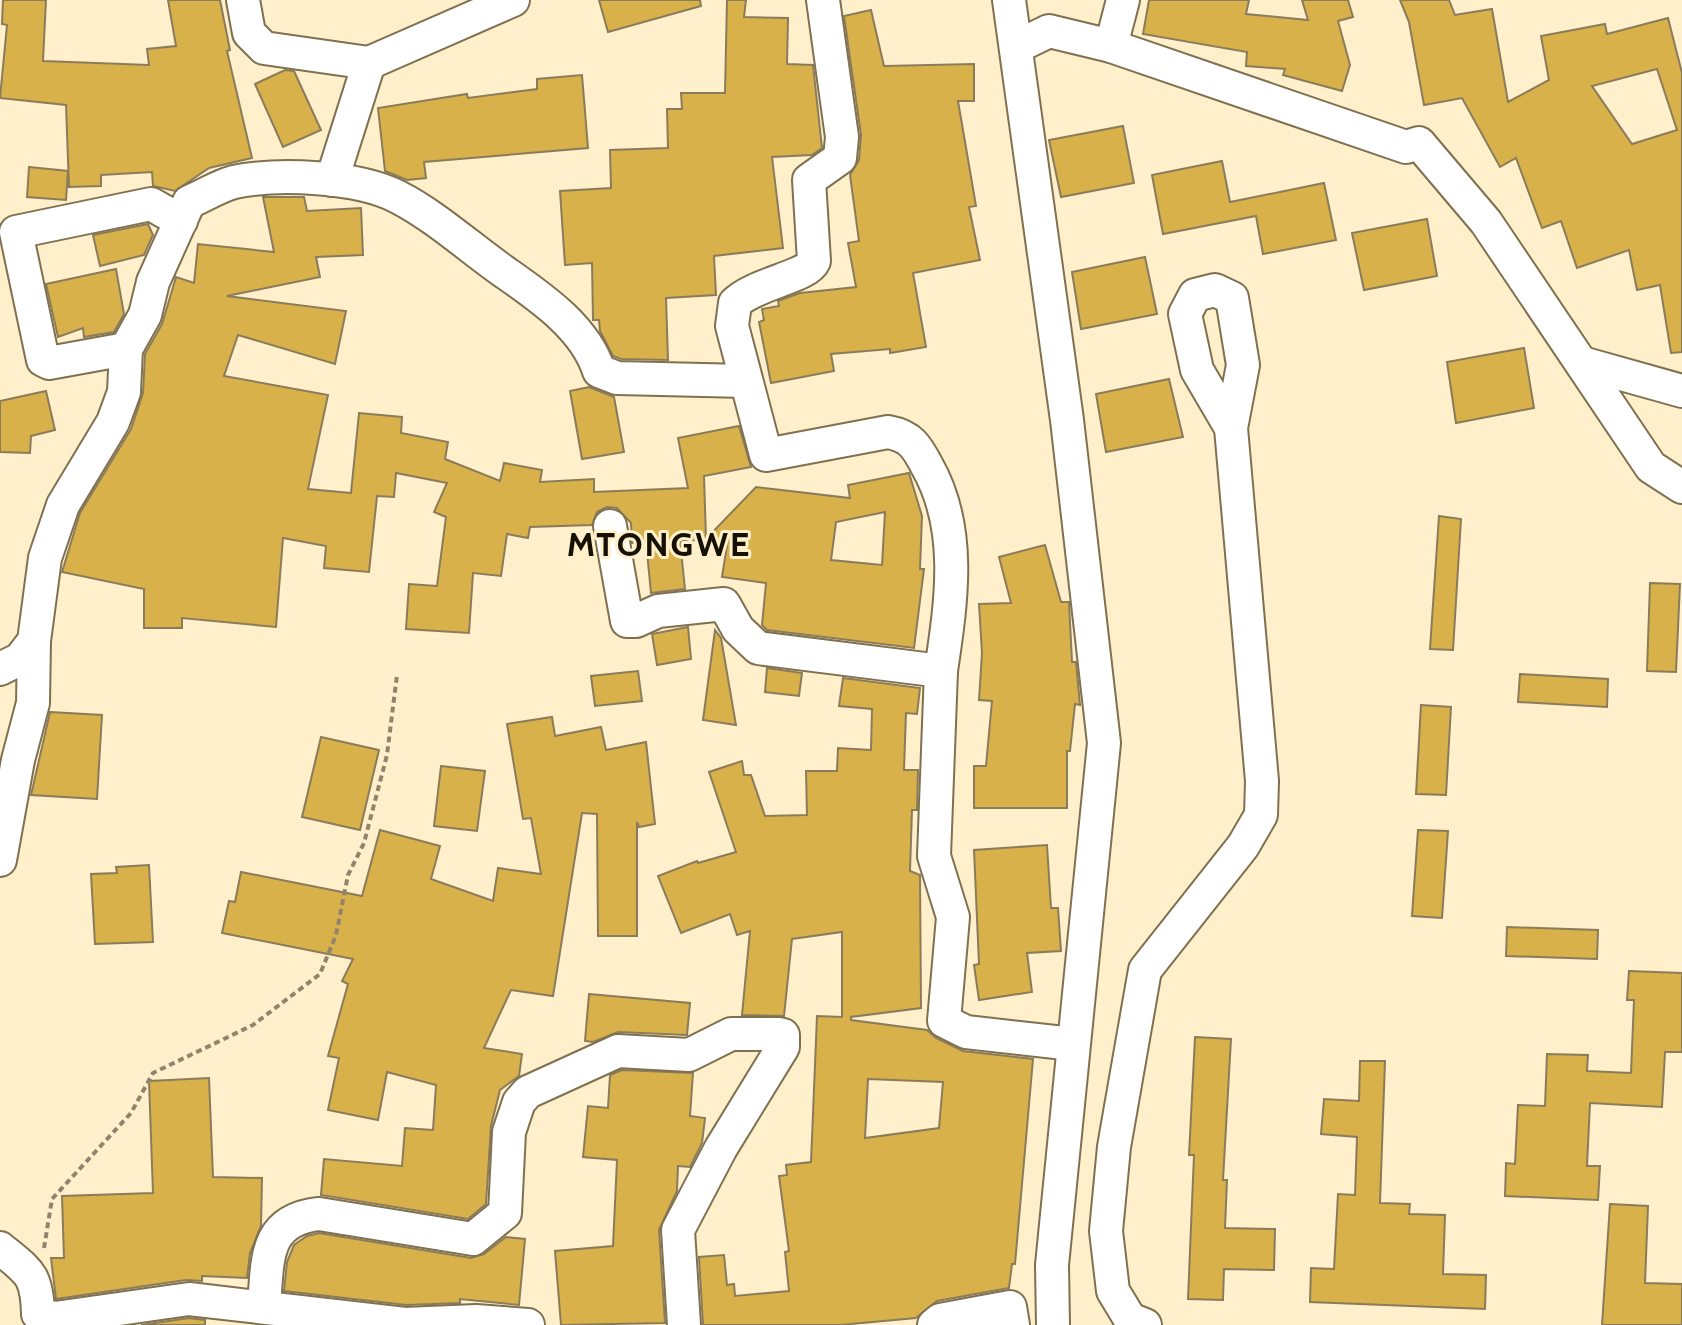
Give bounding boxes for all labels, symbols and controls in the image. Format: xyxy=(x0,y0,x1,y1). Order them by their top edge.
district label: MTONGWE xyxy=(567,523,751,565)

